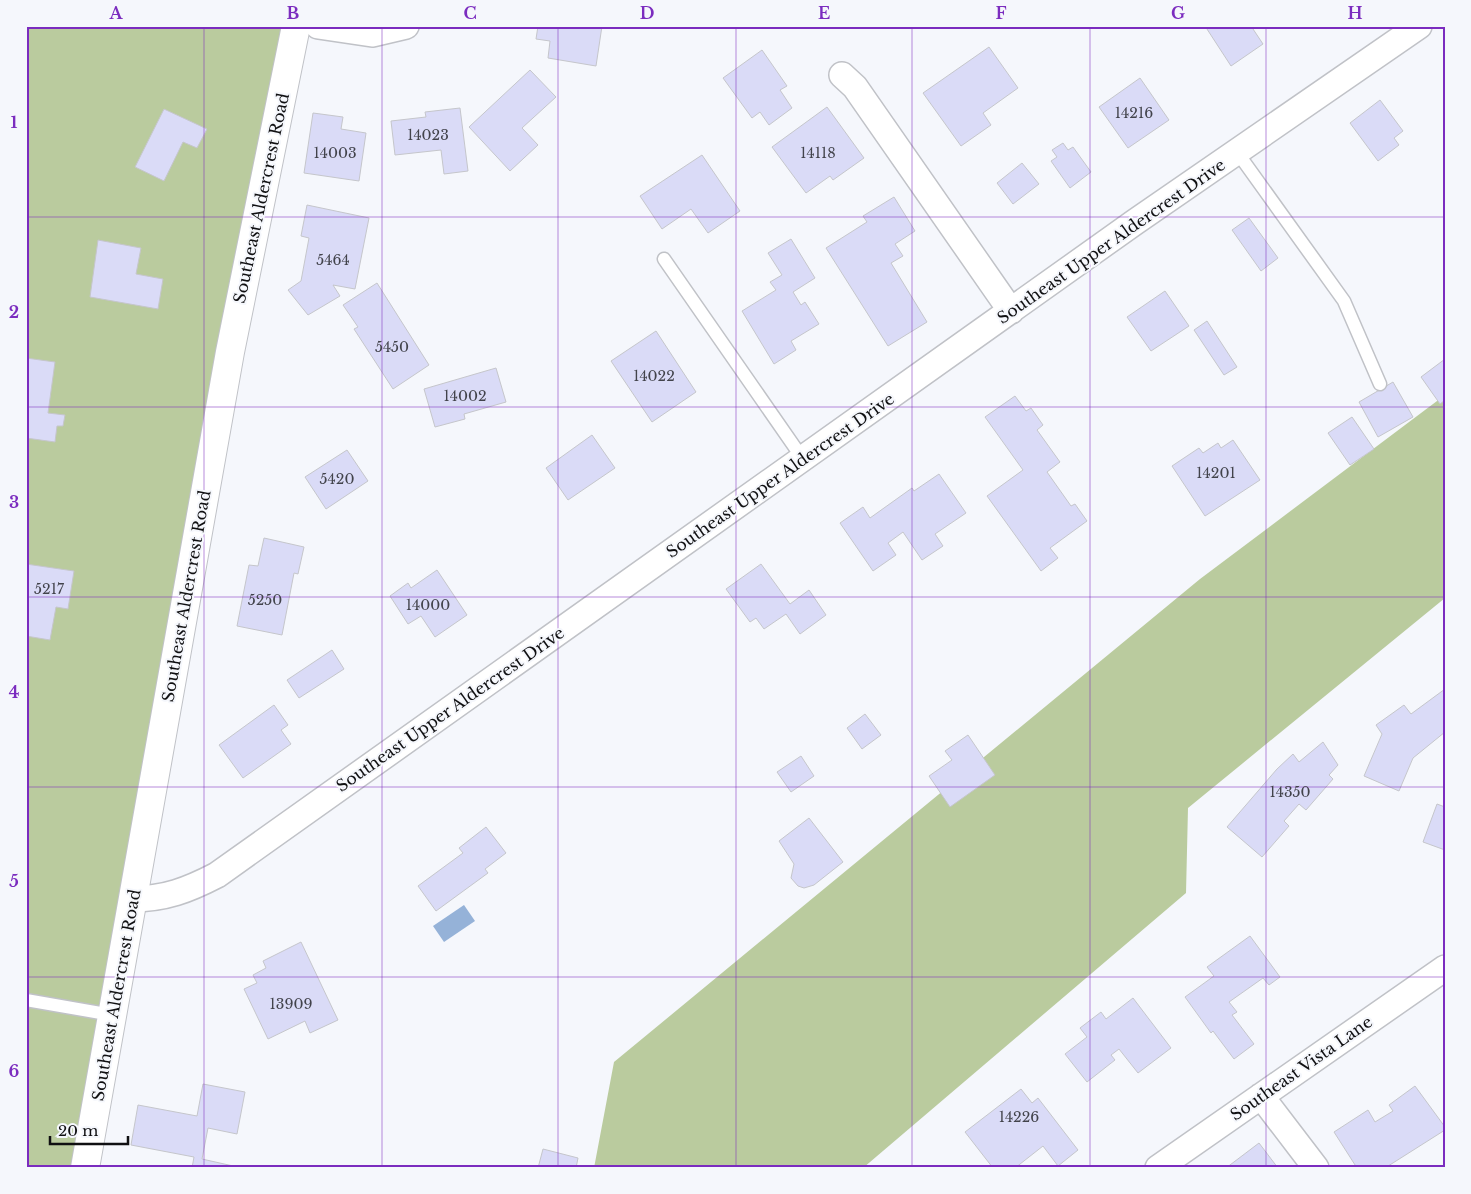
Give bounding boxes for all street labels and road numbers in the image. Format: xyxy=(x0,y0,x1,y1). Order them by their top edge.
street label: Southeast Aldercrest Road xyxy=(229,91,293,305)
street label: Southeast Upper Aldercrest Drive xyxy=(993,154,1229,328)
street label: Southeast Upper Aldercrest Drive xyxy=(662,388,898,562)
street label: Southeast Aldercrest Road xyxy=(158,488,215,703)
street label: Southeast Upper Aldercrest Drive xyxy=(332,622,568,796)
street label: Southeast Aldercrest Road xyxy=(88,887,145,1102)
street label: Southeast Vista Lane xyxy=(1226,1011,1376,1125)

